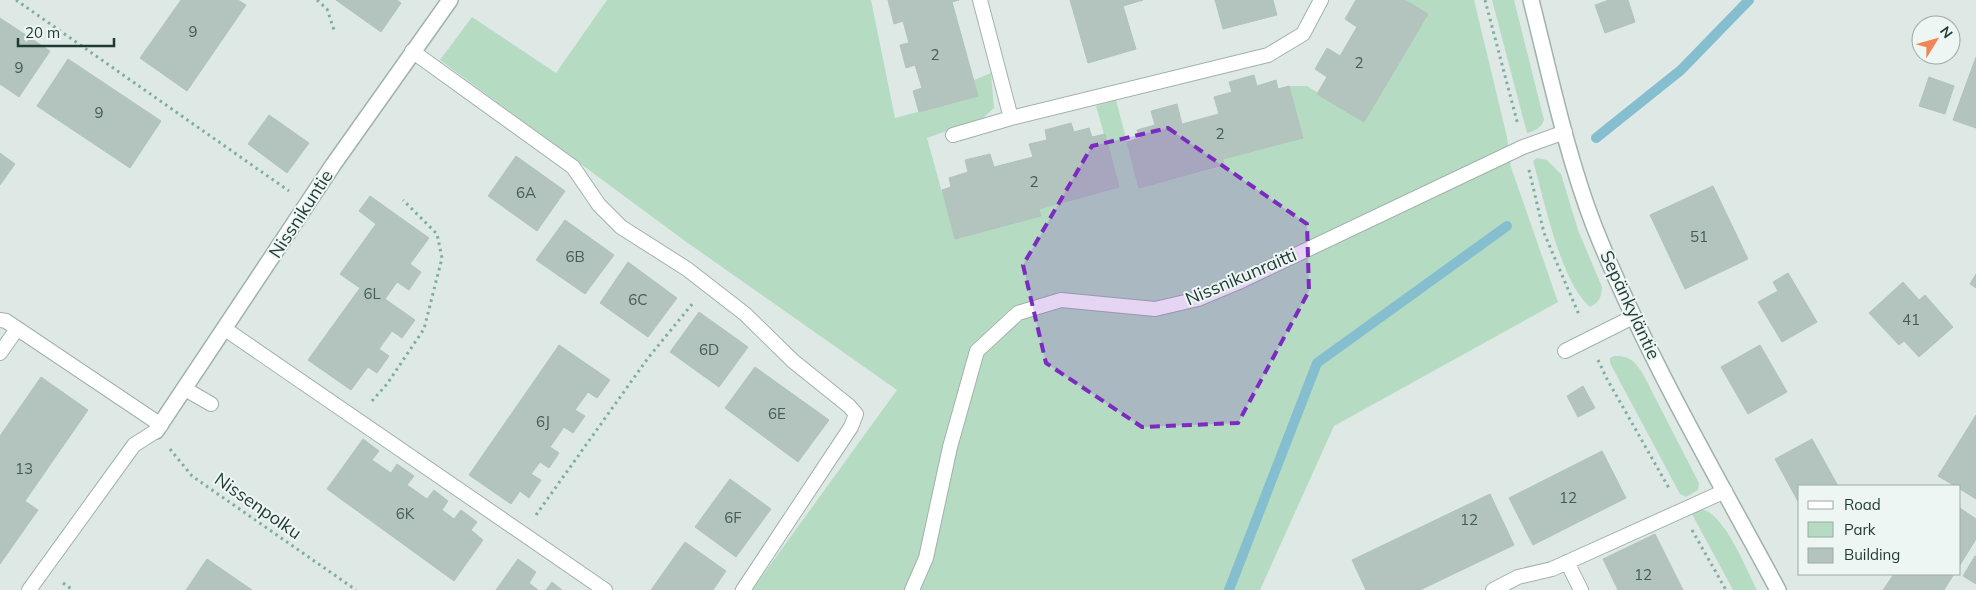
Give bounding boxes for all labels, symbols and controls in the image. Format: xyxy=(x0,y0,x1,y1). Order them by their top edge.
scale bar xyxy=(18,15,114,47)
north arrow xyxy=(1911,15,1961,65)
house number: 9 xyxy=(188,22,198,41)
text: 20 m xyxy=(25,23,60,42)
text: N xyxy=(1936,23,1957,42)
house number: 2 xyxy=(930,45,940,64)
house number: 2 xyxy=(1354,53,1364,72)
house number: 9 xyxy=(14,58,24,77)
house number: 9 xyxy=(94,103,104,122)
house number: 2 xyxy=(1215,124,1225,143)
street label: Nissnikuntie xyxy=(263,165,338,262)
house number: 2 xyxy=(1029,172,1039,191)
house number: 6A xyxy=(516,183,536,202)
house number: 51 xyxy=(1690,227,1708,246)
street label: Nissnikunraitti xyxy=(1182,243,1300,310)
house number: 6B xyxy=(565,247,585,266)
street label: Sepänkyläntie xyxy=(1595,247,1666,363)
house number: 6L xyxy=(363,284,381,303)
house number: 6C xyxy=(628,290,648,309)
house number: 41 xyxy=(1902,310,1920,329)
house number: 6D xyxy=(699,340,719,359)
house number: 6E xyxy=(768,404,786,423)
house number: 6J xyxy=(536,412,550,431)
house number: 13 xyxy=(15,459,33,478)
street label: Nissenpolku xyxy=(210,467,306,544)
legend xyxy=(1798,485,1961,575)
house number: 12 xyxy=(1559,488,1577,507)
text: Road xyxy=(1844,495,1881,514)
house number: 6K xyxy=(396,504,415,523)
house number: 6F xyxy=(724,508,742,527)
house number: 12 xyxy=(1460,510,1478,529)
text: Park xyxy=(1844,520,1876,539)
text: Building xyxy=(1844,545,1900,564)
house number: 12 xyxy=(1634,565,1652,584)

